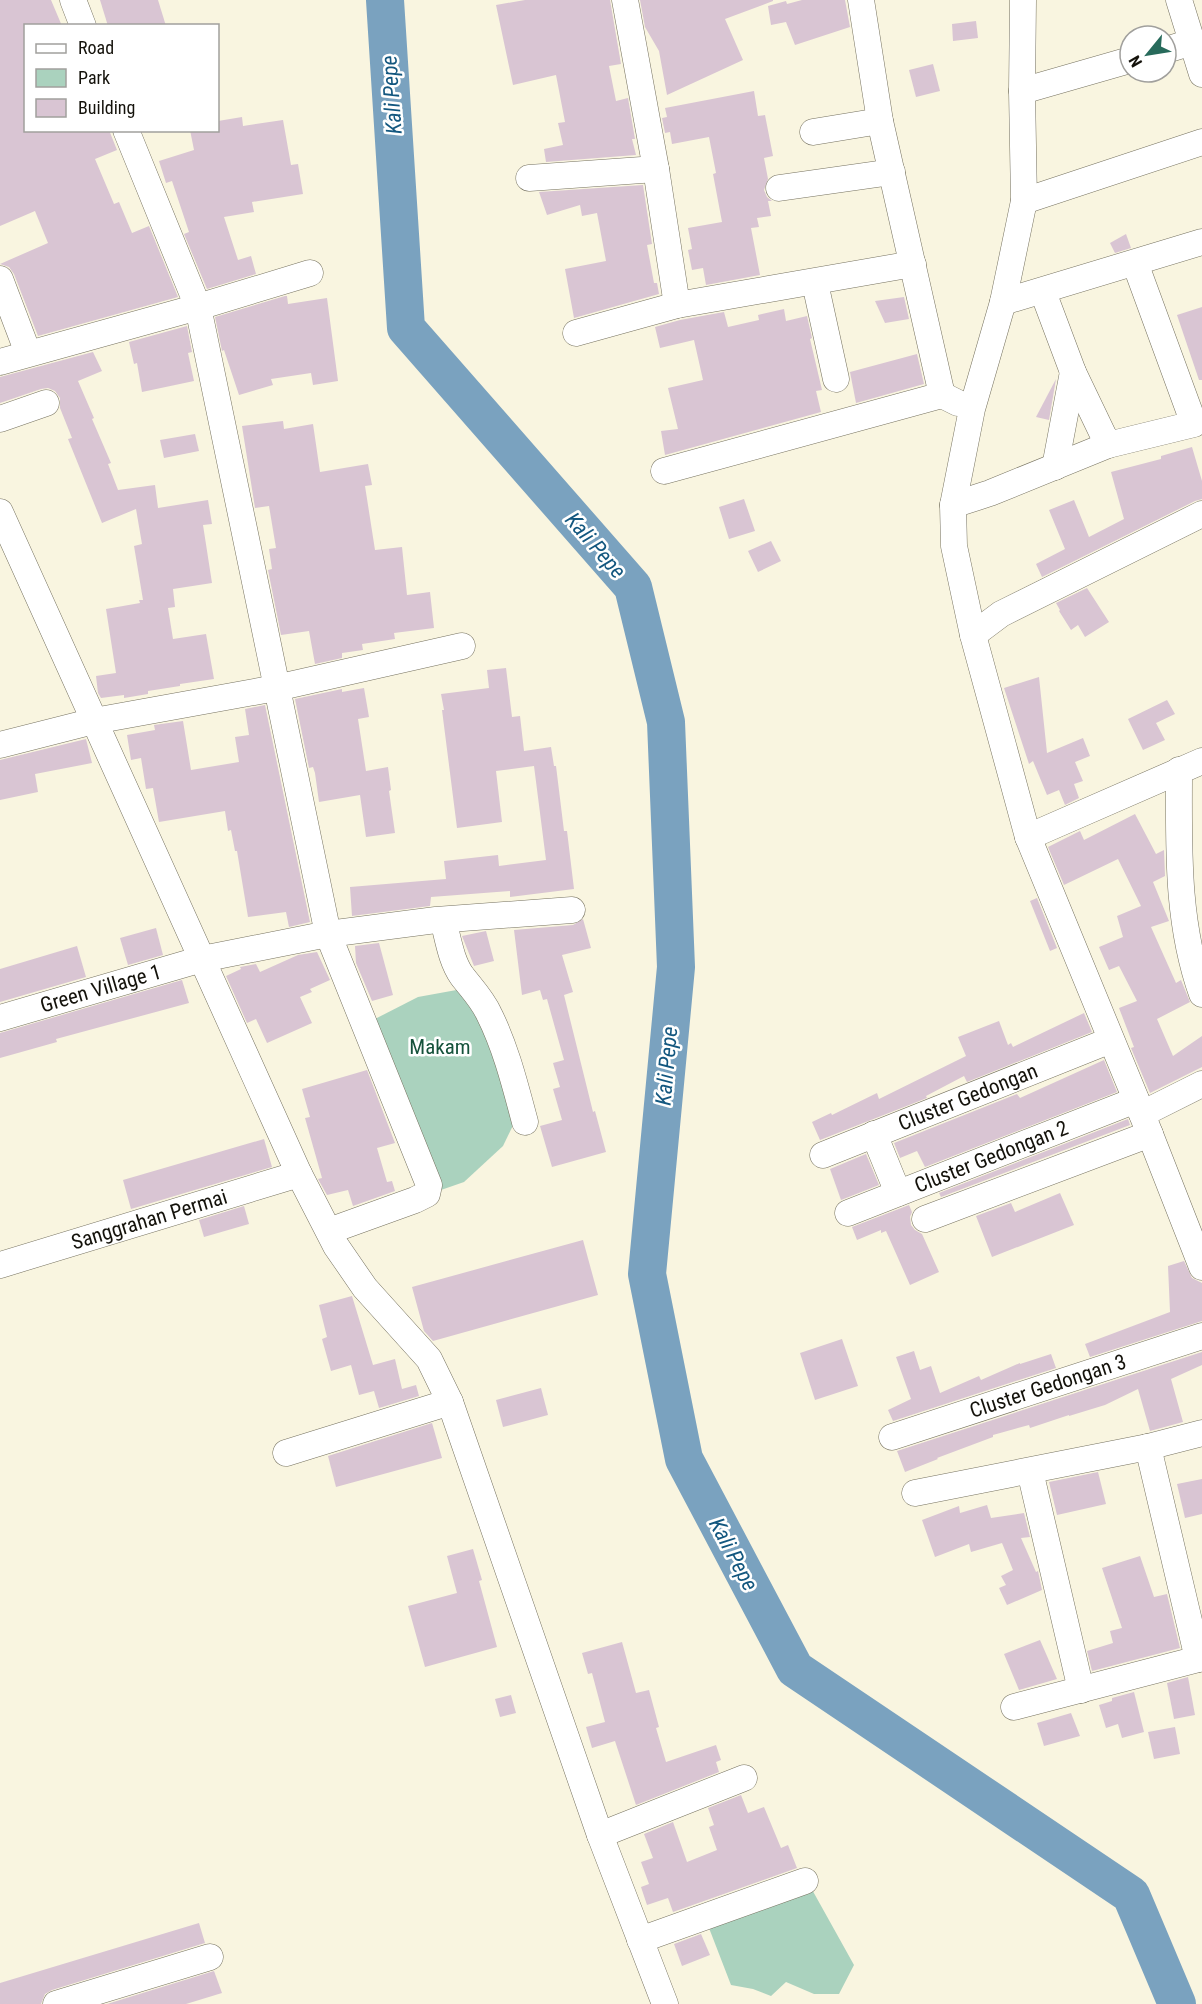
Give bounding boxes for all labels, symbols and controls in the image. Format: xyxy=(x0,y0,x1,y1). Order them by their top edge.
legend xyxy=(24,24,219,132)
north arrow xyxy=(1118,24,1178,84)
text: Road xyxy=(78,37,114,58)
text: N xyxy=(1125,52,1146,70)
water label: Kali Pepe xyxy=(376,55,407,135)
text: Park xyxy=(78,67,110,88)
text: Building xyxy=(78,97,135,118)
water label: Kali Pepe xyxy=(560,507,631,583)
street label: Green Village 1 xyxy=(37,960,164,1018)
water label: Kali Pepe xyxy=(651,1026,682,1106)
park label: Makam xyxy=(409,1035,471,1059)
street label: Cluster Gedongan xyxy=(895,1059,1041,1136)
street label: Cluster Gedongan 2 xyxy=(911,1116,1072,1198)
street label: Sanggrahan Permai xyxy=(68,1185,230,1255)
street label: Cluster Gedongan 3 xyxy=(967,1350,1129,1423)
water label: Kali Pepe xyxy=(704,1514,763,1595)

